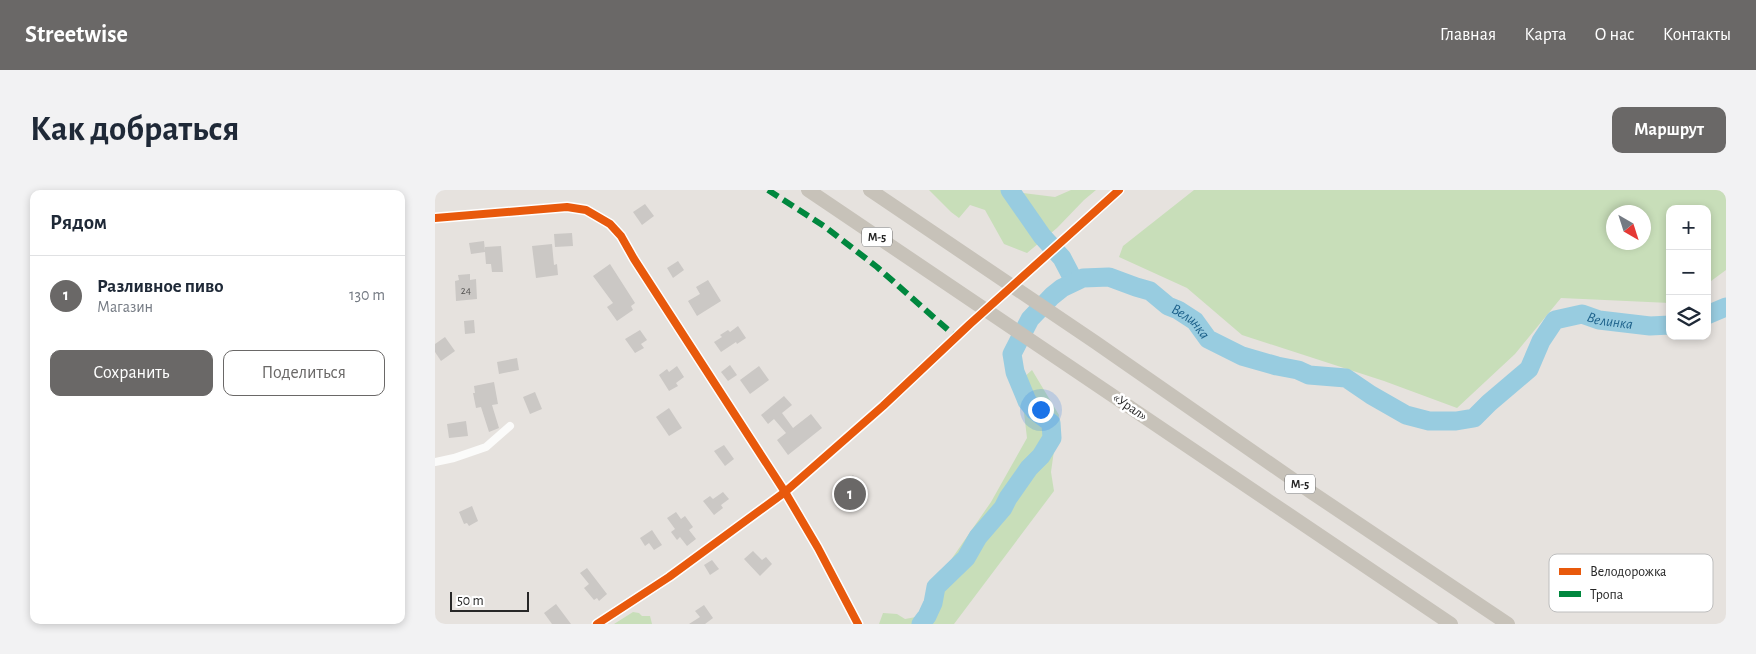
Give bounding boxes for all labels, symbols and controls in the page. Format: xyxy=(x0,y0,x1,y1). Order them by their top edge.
text: Streetwise xyxy=(25,23,128,47)
text: Главная xyxy=(1440,26,1496,44)
text: Карта xyxy=(1524,26,1566,44)
text: О нас xyxy=(1594,26,1635,44)
text: Контакты xyxy=(1663,26,1731,44)
button: Маршрут xyxy=(1612,107,1726,153)
text: Как добраться xyxy=(30,112,239,147)
north arrow xyxy=(1606,205,1651,250)
map controls xyxy=(1666,205,1711,340)
button: + xyxy=(1666,205,1711,250)
text: Рядом xyxy=(50,212,107,233)
road number: М-5 xyxy=(862,228,892,246)
button: − xyxy=(1666,250,1711,295)
text: Разливное пиво xyxy=(97,277,224,296)
house number: 24 xyxy=(461,285,471,296)
text: 1 xyxy=(63,287,69,303)
text: 130 m xyxy=(349,287,385,303)
button: layers xyxy=(1666,295,1711,340)
text: Магазин xyxy=(97,299,153,315)
water label: Велинка xyxy=(1170,301,1213,341)
water label: Велинка xyxy=(1585,309,1634,331)
button: Сохранить xyxy=(50,350,213,396)
button: Поделиться xyxy=(223,350,385,396)
street label: «Урал» xyxy=(1110,390,1150,424)
your location xyxy=(1028,397,1054,423)
road number: М-5 xyxy=(1285,474,1315,494)
pin: 1 xyxy=(834,475,866,513)
legend xyxy=(1549,554,1713,612)
text: Велодорожка xyxy=(1590,565,1667,579)
text: Тропа xyxy=(1590,588,1624,602)
scale bar xyxy=(450,589,529,612)
text: 50 m xyxy=(457,594,484,608)

